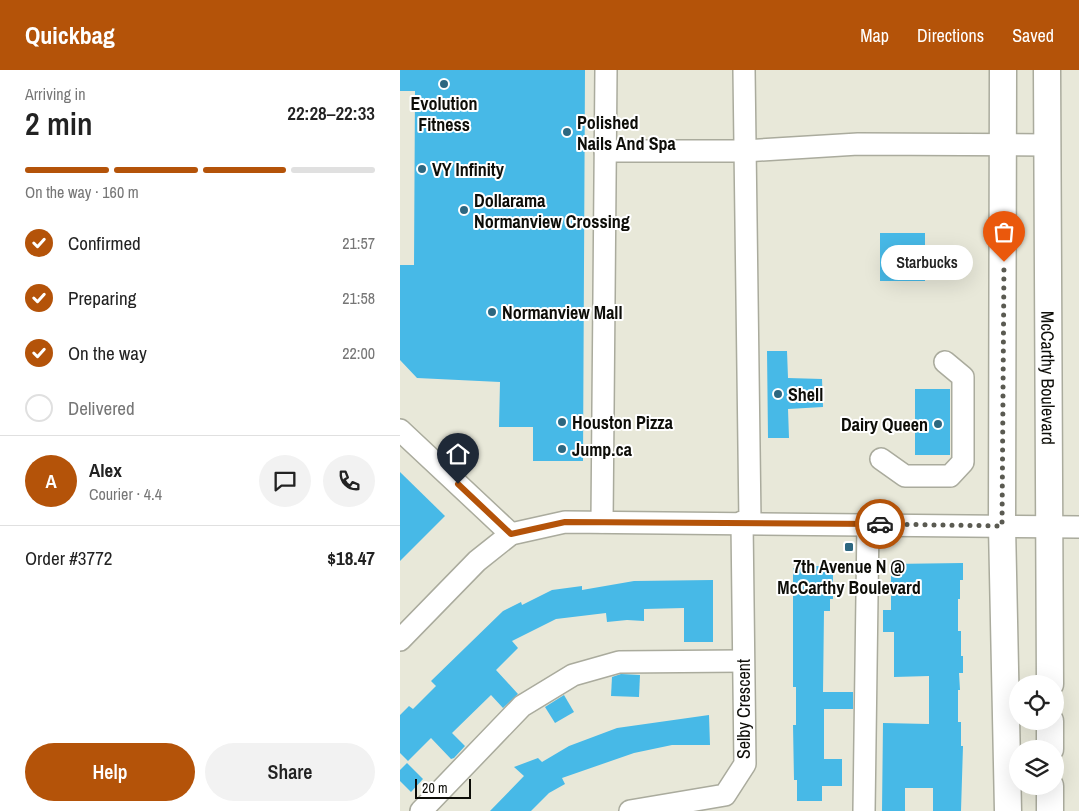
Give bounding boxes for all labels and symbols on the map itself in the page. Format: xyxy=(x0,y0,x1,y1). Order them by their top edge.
marker: Evolution Fitness xyxy=(438,78,450,90)
place label: Evolution Fitness xyxy=(410,91,478,137)
place label: Polished Nails And Spa xyxy=(577,110,677,156)
marker: Polished Nails And Spa xyxy=(561,126,573,138)
place label: VY Infinity xyxy=(432,157,505,182)
marker: VY Infinity xyxy=(416,163,428,175)
place label: Dollarama Normanview Crossing xyxy=(474,188,630,234)
marker: Dollarama Normanview Crossing xyxy=(458,204,470,216)
pin xyxy=(983,211,1025,262)
callout: Starbucks xyxy=(882,244,974,280)
place label: Normanview Mall xyxy=(502,300,623,325)
marker: Normanview Mall xyxy=(486,306,498,318)
street label: McCarthy Boulevard xyxy=(1036,311,1061,445)
place label: Shell xyxy=(788,382,823,407)
marker: Shell xyxy=(772,388,784,400)
place label: Houston Pizza xyxy=(572,410,674,435)
place label: Dairy Queen xyxy=(841,412,928,437)
marker: Houston Pizza xyxy=(556,416,568,428)
marker: Dairy Queen xyxy=(932,418,944,430)
pin xyxy=(437,433,479,484)
place label: Jump.ca xyxy=(572,437,633,462)
marker: Jump.ca xyxy=(556,443,568,455)
courier xyxy=(855,499,905,549)
marker: 7th Avenue N @ McCarthy Boulevard xyxy=(843,541,855,553)
place label: 7th Avenue N @ McCarthy Boulevard xyxy=(777,554,921,600)
street label: Selby Crescent xyxy=(731,659,756,759)
scale bar xyxy=(415,776,471,799)

